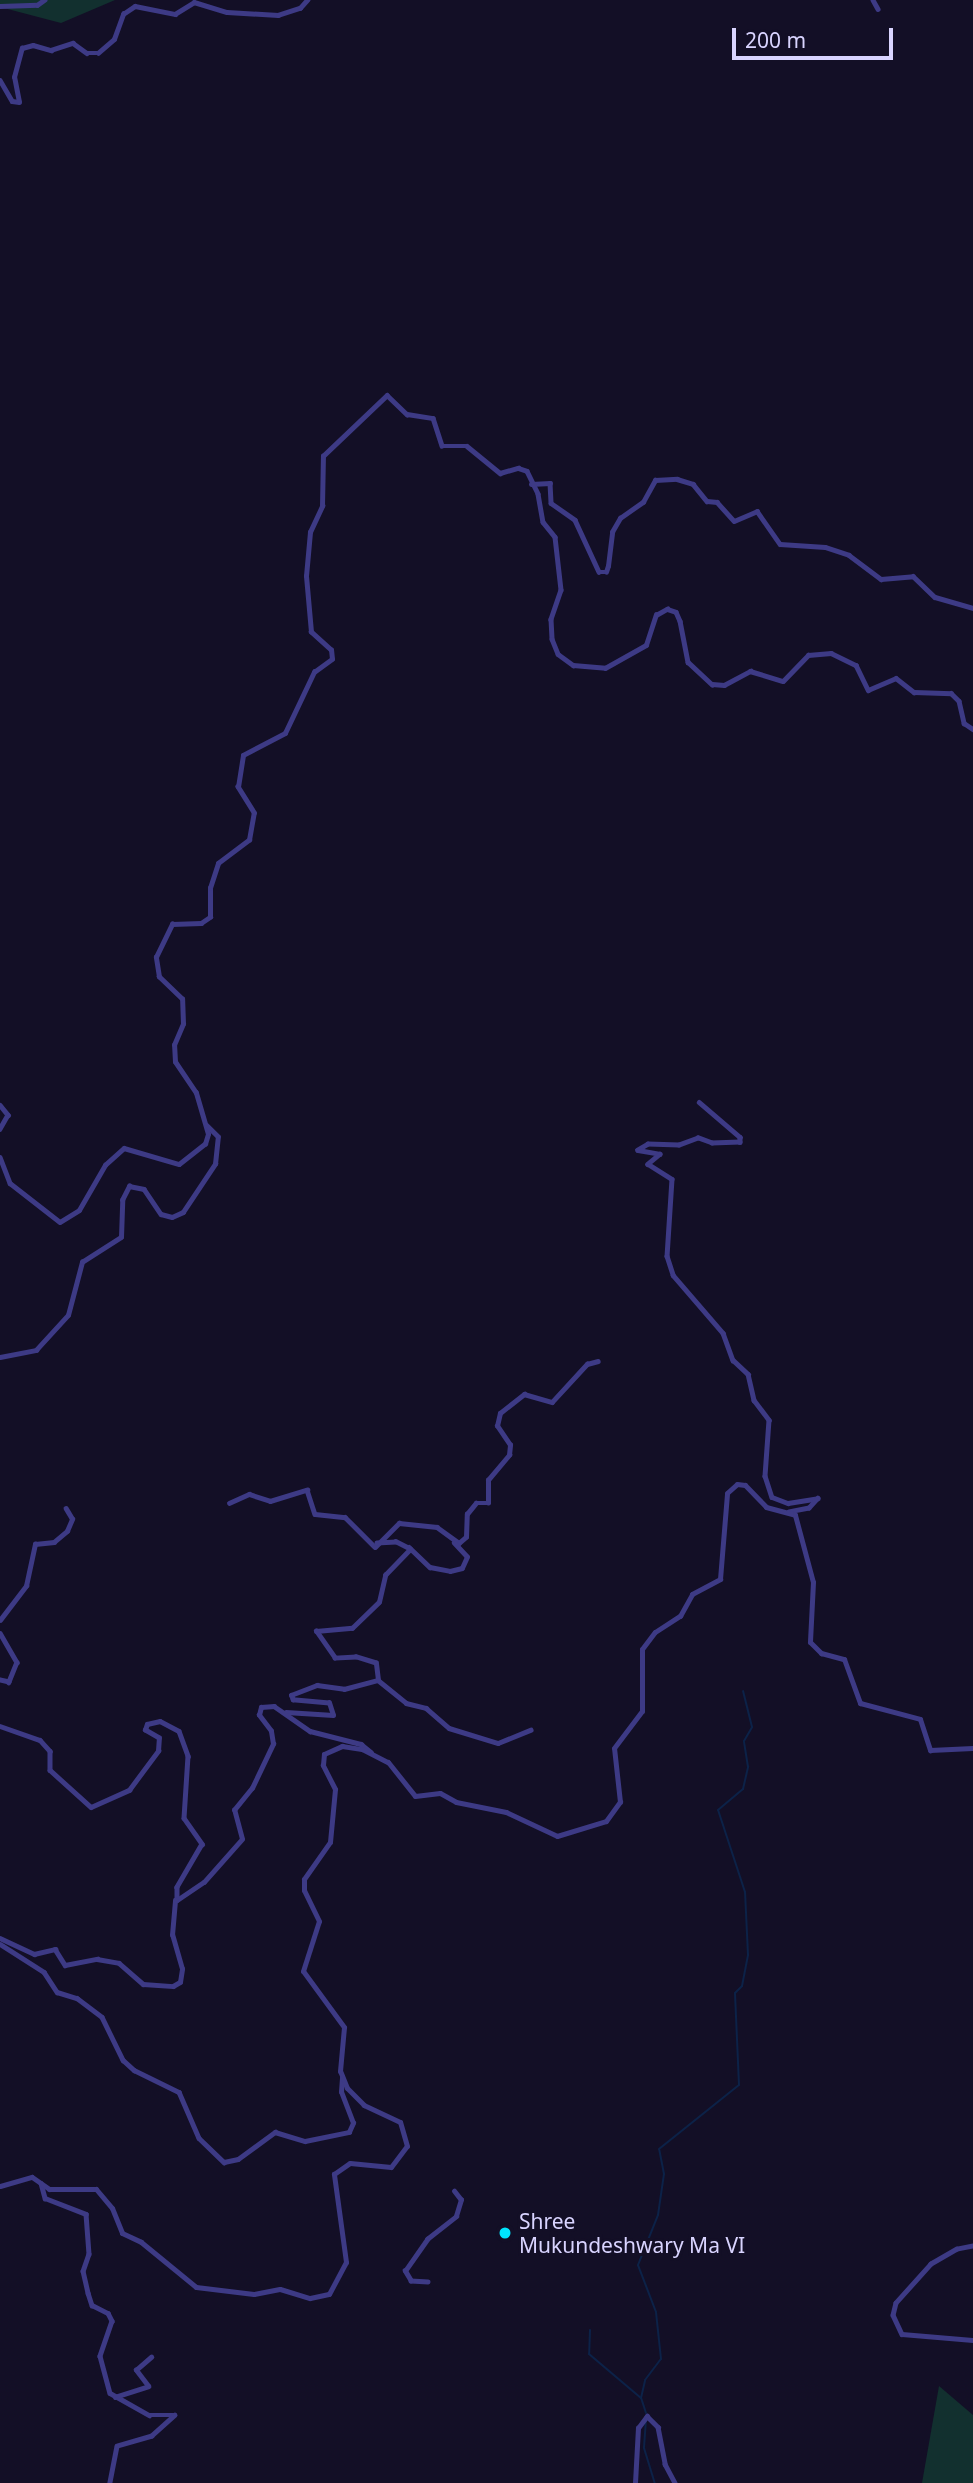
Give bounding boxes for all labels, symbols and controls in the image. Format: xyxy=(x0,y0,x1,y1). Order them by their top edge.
scale bar xyxy=(735,14,896,58)
text: 200 m xyxy=(745,26,806,54)
place label: Shree Mukundeshwary Ma VI xyxy=(519,2208,745,2258)
marker: Shree Mukundeshwary Ma VI xyxy=(497,2225,513,2241)

